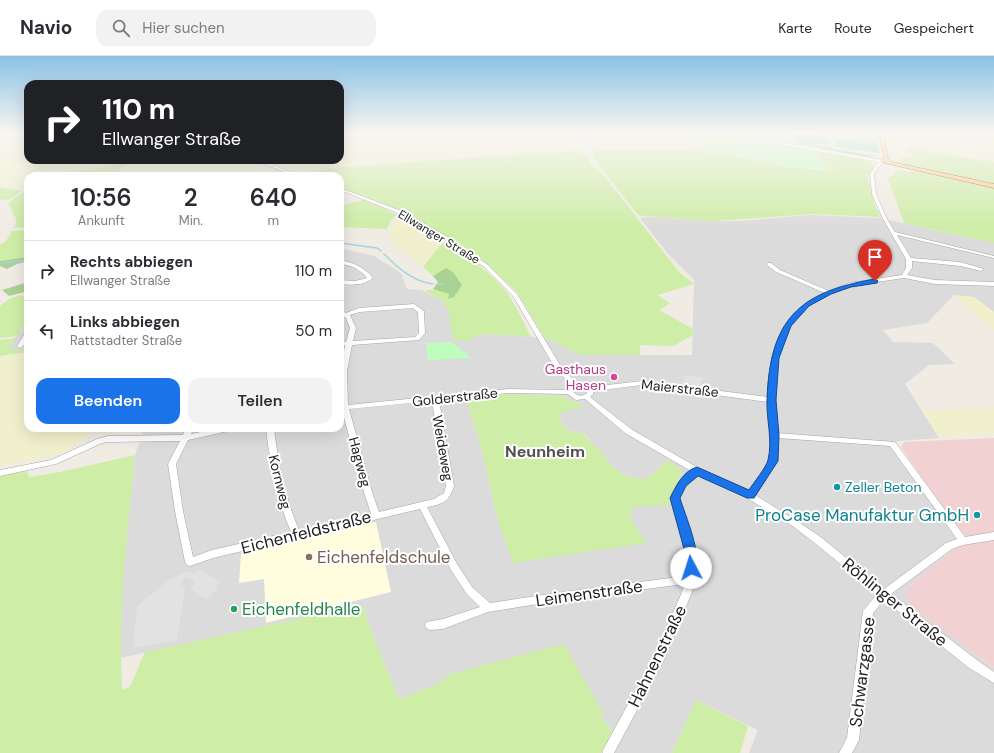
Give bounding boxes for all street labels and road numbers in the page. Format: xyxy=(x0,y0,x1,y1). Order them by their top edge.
street label: Ellwanger Straße xyxy=(395,206,483,268)
street label: Maierstraße xyxy=(640,375,720,401)
street label: Golderstraße xyxy=(411,384,499,410)
street label: Weideweg xyxy=(428,414,458,483)
street label: Hagweg xyxy=(345,435,375,489)
street label: Kornweg xyxy=(265,453,295,511)
street label: Eichenfeldstraße xyxy=(239,505,373,559)
street label: Röhlinger Straße xyxy=(838,553,952,651)
street label: Leimenstraße xyxy=(534,575,644,611)
street label: Hahnenstraße xyxy=(623,601,691,711)
street label: Schwarzgasse xyxy=(844,616,880,728)

